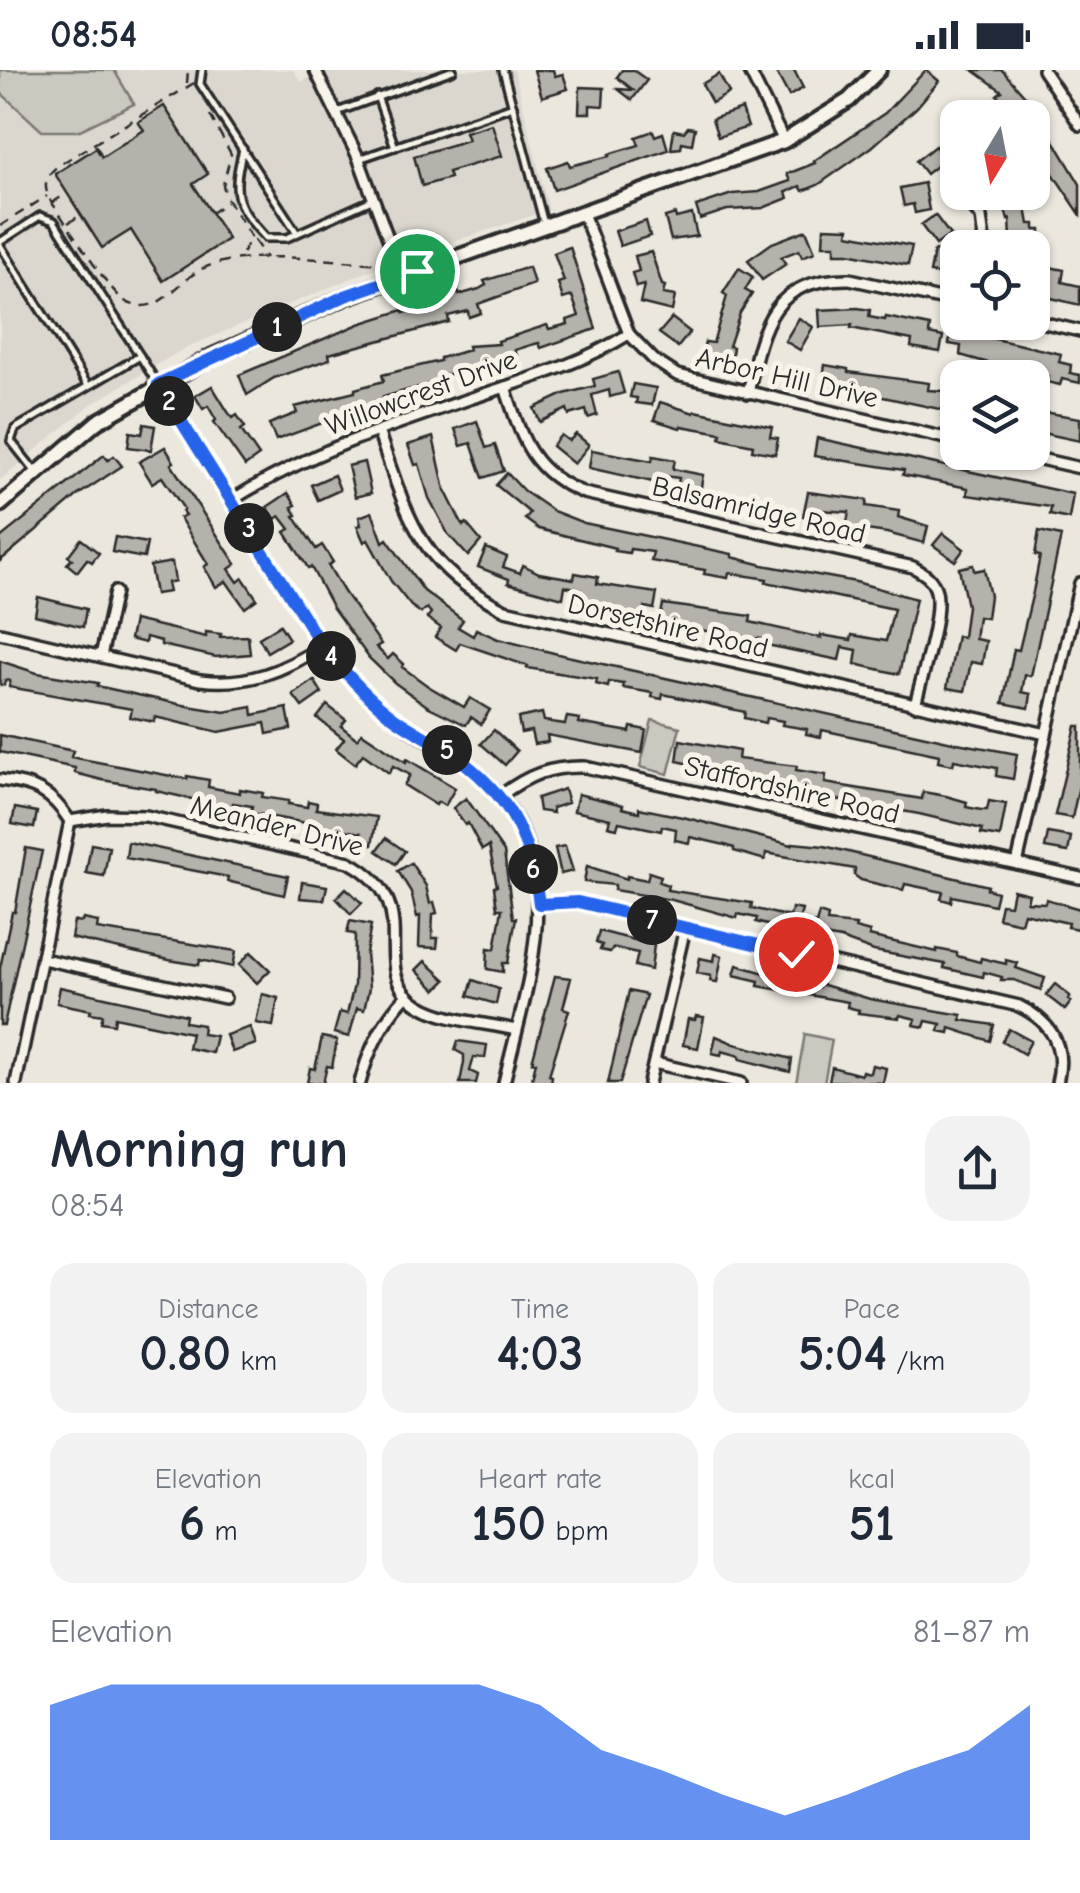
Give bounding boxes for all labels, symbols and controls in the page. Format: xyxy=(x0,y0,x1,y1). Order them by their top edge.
text: 08:54 xyxy=(50,13,137,57)
north arrow xyxy=(940,100,1050,210)
map controls xyxy=(940,100,1050,470)
pin xyxy=(375,229,460,314)
button: locate xyxy=(940,230,1050,340)
icon: arrive xyxy=(390,244,445,299)
pin: 1 xyxy=(252,302,302,352)
text: 1 xyxy=(271,311,283,343)
street label: Arbor Hill Drive xyxy=(693,341,881,415)
street label: Willowcrest Drive xyxy=(321,344,521,442)
button: layers xyxy=(940,360,1050,470)
pin: 2 xyxy=(144,376,194,426)
text: 2 xyxy=(162,385,176,417)
street label: Balsamridge Road xyxy=(649,470,869,550)
pin: 3 xyxy=(224,503,274,553)
text: 3 xyxy=(242,512,256,544)
street label: Dorsetshire Road xyxy=(565,587,771,665)
pin: 4 xyxy=(306,631,356,681)
text: 4 xyxy=(324,640,338,672)
pin: 5 xyxy=(422,725,472,775)
text: 5 xyxy=(440,734,454,766)
street label: Staffordshire Road xyxy=(681,750,903,830)
street label: Meander Drive xyxy=(187,789,367,863)
pin: 6 xyxy=(508,844,558,894)
text: 6 xyxy=(526,853,540,885)
pin: 7 xyxy=(627,895,677,945)
text: 7 xyxy=(646,904,658,936)
pin xyxy=(754,912,839,997)
icon: check xyxy=(769,927,824,982)
button: share xyxy=(925,1116,1030,1221)
text: Morning run xyxy=(50,1117,348,1181)
text: 08:54 xyxy=(50,1187,125,1224)
text: Distance xyxy=(158,1293,258,1325)
text: Time xyxy=(511,1293,569,1325)
text: Pace xyxy=(843,1293,900,1325)
text: 0.80 xyxy=(139,1325,231,1383)
text: 4:03 xyxy=(496,1325,584,1383)
text: 5:04 xyxy=(798,1325,887,1383)
text: km xyxy=(231,1345,277,1377)
text: /km xyxy=(887,1345,945,1377)
text: Elevation xyxy=(155,1463,262,1495)
text: Heart rate xyxy=(478,1463,602,1495)
text: kcal xyxy=(848,1463,895,1495)
text: 6 xyxy=(179,1495,205,1553)
text: 150 xyxy=(471,1495,546,1553)
text: 51 xyxy=(849,1495,895,1553)
text: m xyxy=(205,1515,238,1547)
text: bpm xyxy=(546,1515,609,1547)
text: Elevation xyxy=(50,1613,173,1650)
text: 81–87 m xyxy=(913,1613,1030,1650)

